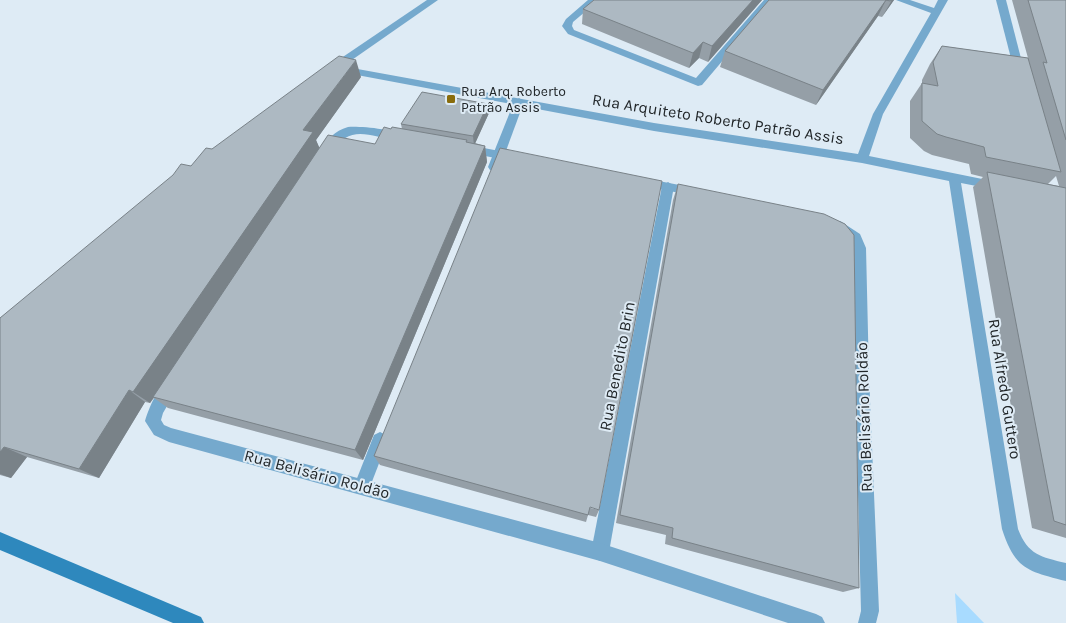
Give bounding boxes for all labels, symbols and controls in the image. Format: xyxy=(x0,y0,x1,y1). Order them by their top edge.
place label: Rua Arq. Roberto Patrão Assis xyxy=(461,83,566,116)
street label: Rua Arquiteto Roberto Patrão Assis xyxy=(591,90,845,148)
marker: Rua Arq. Roberto Patrão Assis xyxy=(445,93,457,105)
street label: Rua Benedito Brin xyxy=(595,300,639,432)
street label: Rua Alfredo Guttero xyxy=(985,317,1025,461)
street label: Rua Belisário Roldão xyxy=(852,342,876,492)
street label: Rua Belisário Roldão xyxy=(242,445,392,503)

